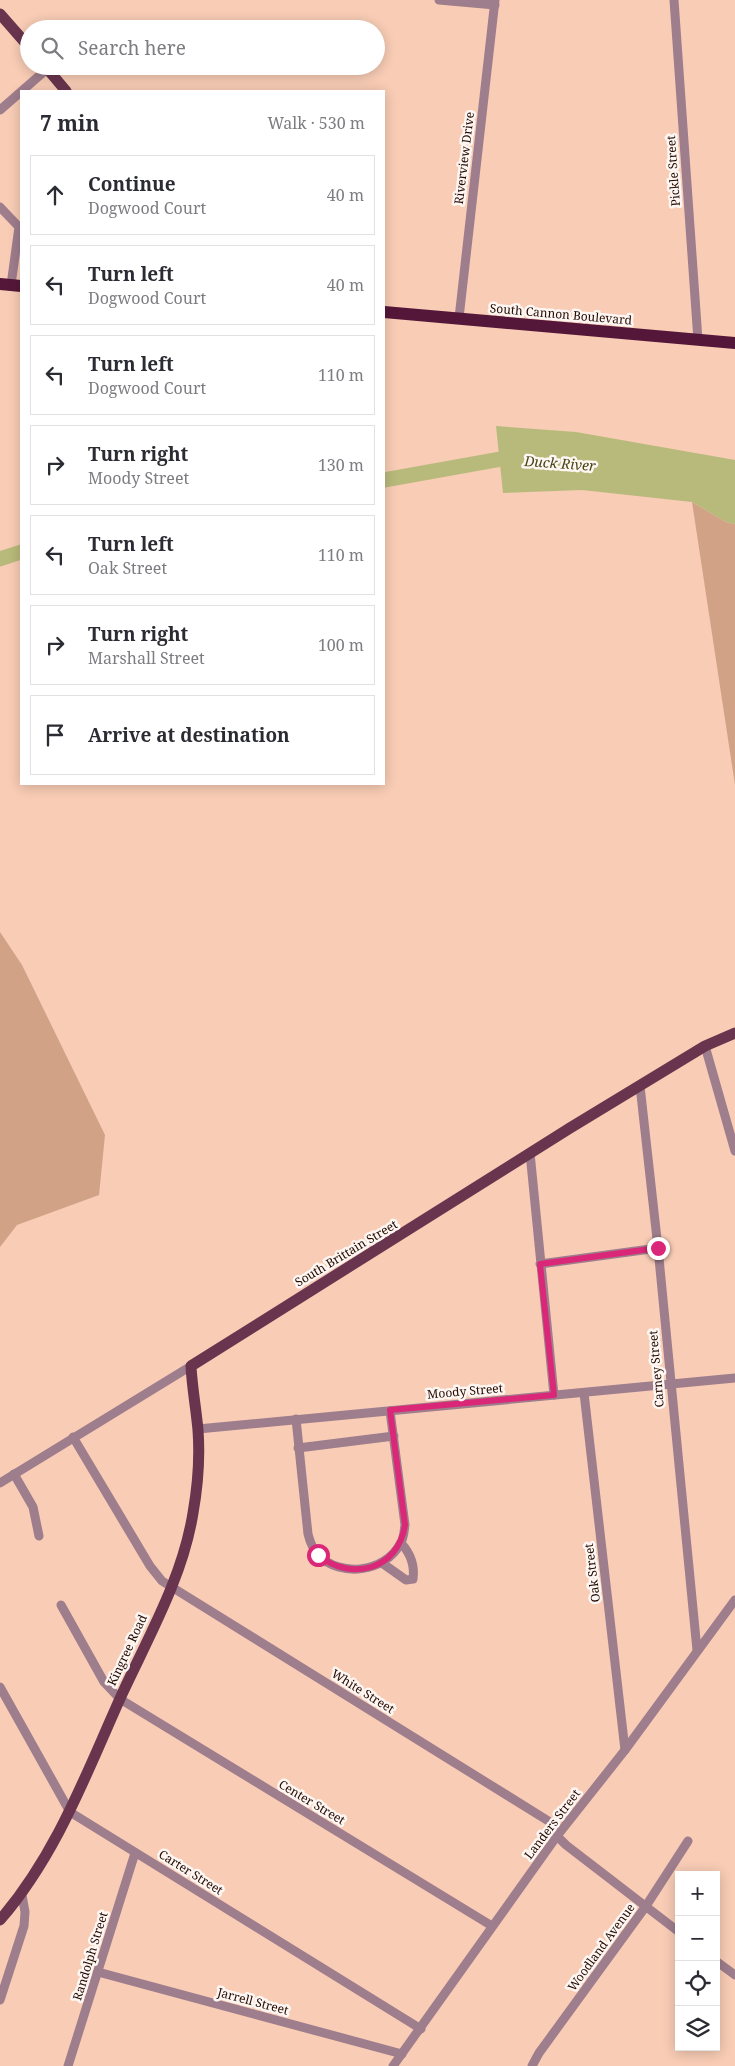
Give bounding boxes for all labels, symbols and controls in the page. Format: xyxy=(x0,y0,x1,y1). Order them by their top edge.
search box xyxy=(20,20,385,75)
icon: search xyxy=(38,34,66,62)
text: Search here xyxy=(78,35,186,61)
text: 7 min xyxy=(40,109,99,137)
street label: Riverview Drive xyxy=(450,111,478,205)
text: Walk · 530 m xyxy=(268,112,365,134)
street label: Pickle Street xyxy=(662,135,684,207)
text: Continue xyxy=(88,171,176,197)
icon: ahead xyxy=(41,181,69,209)
text: 40 m xyxy=(327,184,364,206)
text: Dogwood Court xyxy=(88,197,206,219)
text: Turn left xyxy=(88,261,174,287)
icon: left xyxy=(41,271,69,299)
text: 40 m xyxy=(327,274,364,296)
text: Dogwood Court xyxy=(88,287,206,309)
street label: South Cannon Boulevard xyxy=(489,299,633,329)
text: Turn left xyxy=(88,351,174,377)
icon: left xyxy=(41,361,69,389)
text: 110 m xyxy=(318,364,364,386)
text: Dogwood Court xyxy=(88,377,206,399)
text: Turn right xyxy=(88,441,188,467)
icon: right xyxy=(41,451,69,479)
water label: Duck River xyxy=(523,451,597,475)
text: 130 m xyxy=(318,454,364,476)
text: Moody Street xyxy=(88,467,189,489)
text: Turn left xyxy=(88,531,174,557)
icon: left xyxy=(41,541,69,569)
text: 110 m xyxy=(318,544,364,566)
text: Oak Street xyxy=(88,557,167,579)
text: Turn right xyxy=(88,621,188,647)
icon: right xyxy=(41,631,69,659)
text: 100 m xyxy=(318,634,364,656)
text: Marshall Street xyxy=(88,647,205,669)
icon: arrive xyxy=(41,721,69,749)
text: Arrive at destination xyxy=(88,722,290,748)
street label: South Brittain Street xyxy=(292,1216,400,1290)
route end xyxy=(647,1237,670,1260)
street label: Carney Street xyxy=(644,1330,668,1408)
street label: Moody Street xyxy=(426,1379,504,1403)
street label: Oak Street xyxy=(580,1543,604,1603)
route start xyxy=(307,1544,330,1567)
street label: Kingree Road xyxy=(103,1611,151,1688)
street label: White Street xyxy=(328,1665,398,1717)
street label: Center Street xyxy=(276,1776,348,1828)
street label: Landers Street xyxy=(520,1786,584,1862)
street label: Carter Street xyxy=(156,1846,226,1898)
map controls xyxy=(675,1871,720,2051)
button: + xyxy=(675,1871,720,1916)
street label: Woodland Avenue xyxy=(563,1900,639,1994)
street label: Randolph Street xyxy=(68,1910,112,2002)
button: − xyxy=(675,1916,720,1961)
button: locate xyxy=(675,1961,720,2006)
street label: Jarrell Street xyxy=(215,1983,290,2019)
button: layers xyxy=(675,2006,720,2051)

